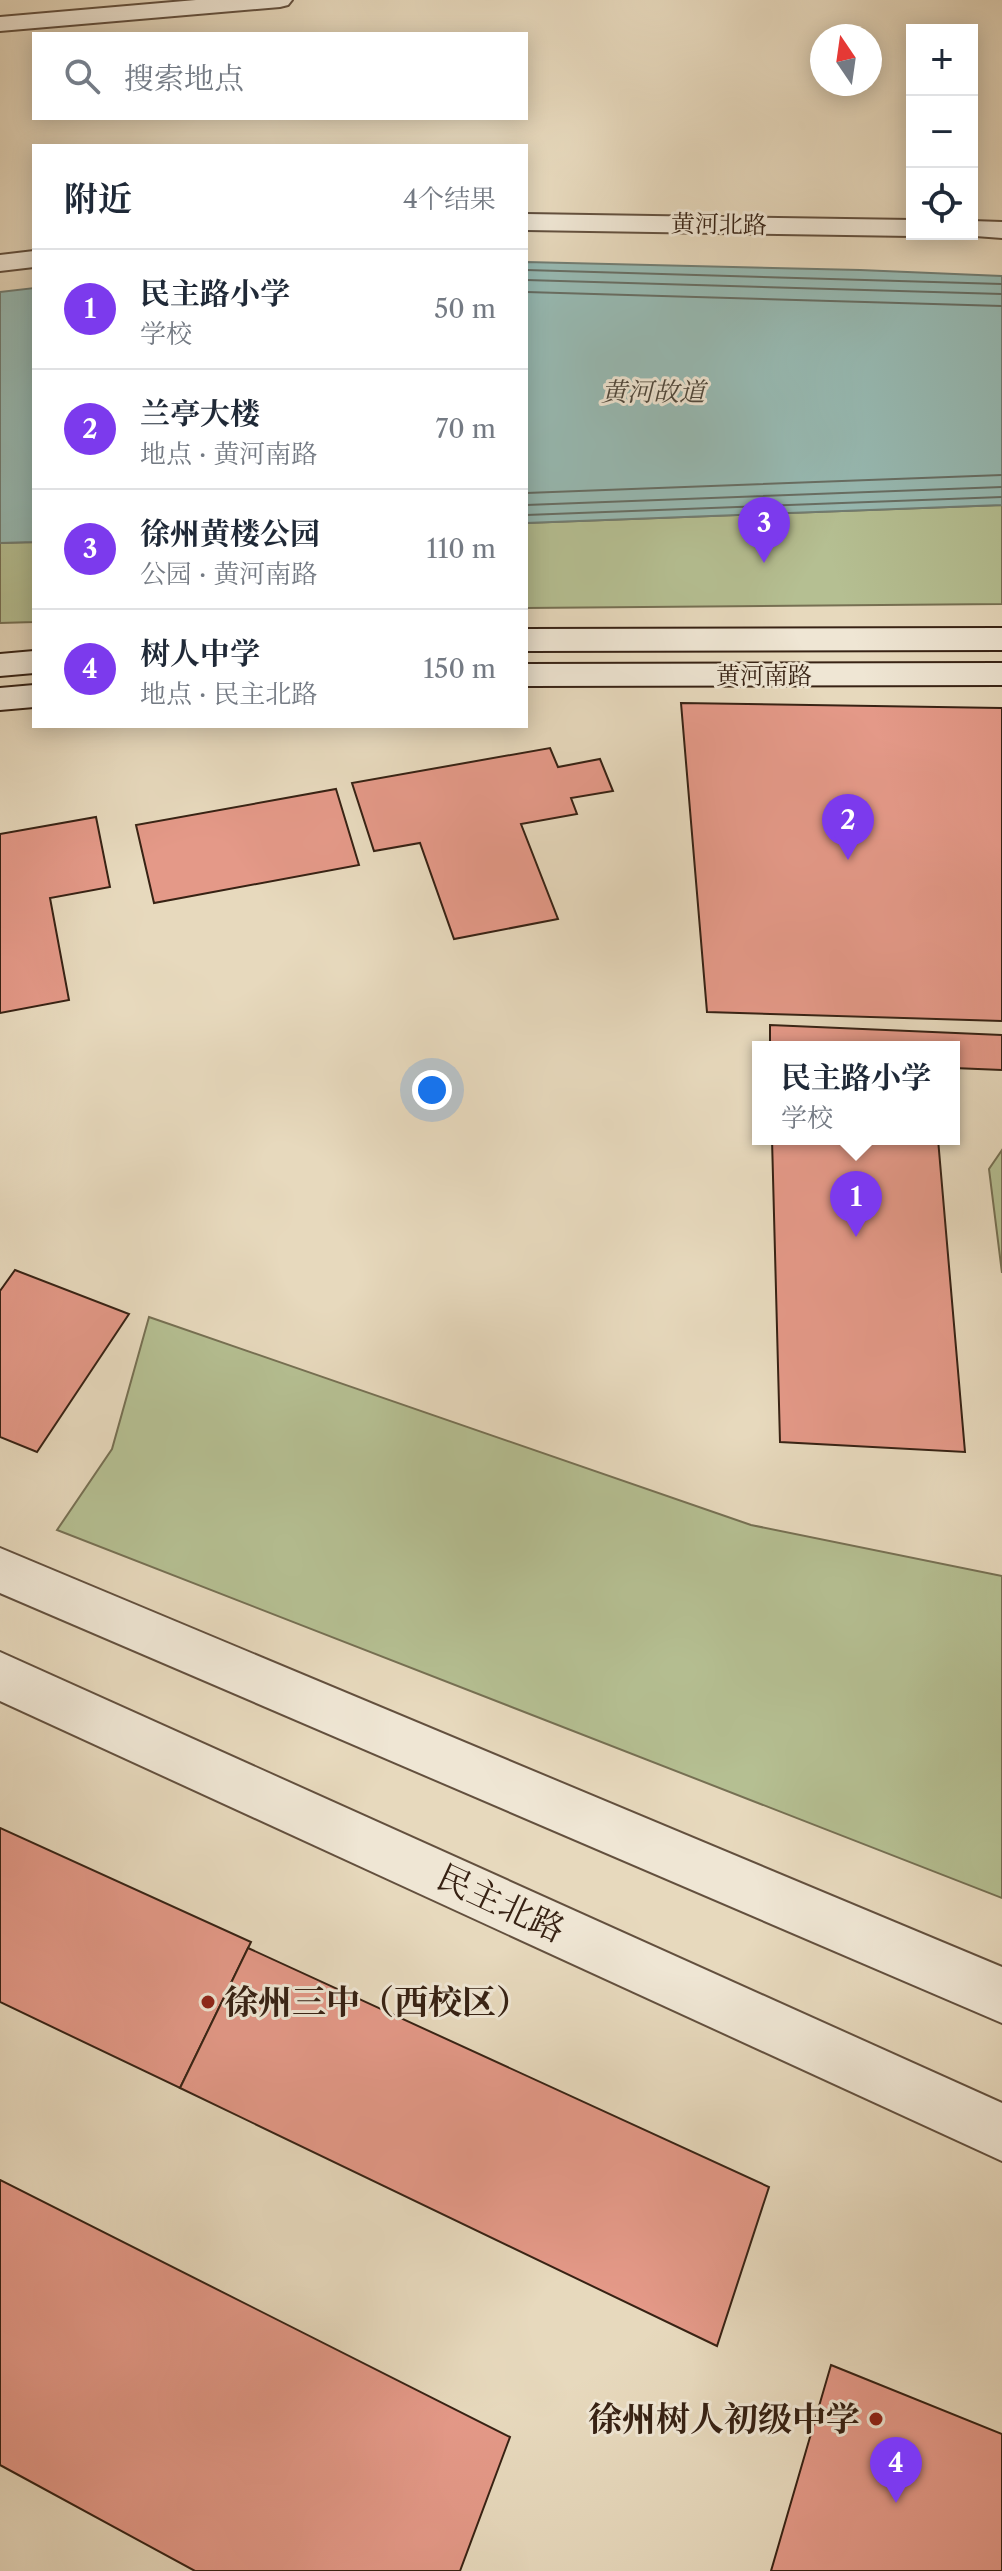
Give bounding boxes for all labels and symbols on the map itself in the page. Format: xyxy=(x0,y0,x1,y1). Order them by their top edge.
north arrow xyxy=(810,24,882,96)
street label: 黄河北路 xyxy=(671,209,767,239)
water label: 黄河故道 xyxy=(601,376,709,408)
pin: 3 xyxy=(738,497,790,563)
street label: 黄河南路 xyxy=(716,661,812,690)
pin: 2 xyxy=(822,794,874,860)
your location xyxy=(412,1070,452,1110)
pin: 1 xyxy=(830,1171,882,1237)
street label: 民主北路 xyxy=(430,1855,572,1951)
place label: 徐州三中（西校区） xyxy=(224,1981,530,2023)
marker: 徐州三中（西校区） xyxy=(199,1993,217,2011)
place label: 徐州树人初级中学 xyxy=(588,2398,860,2440)
marker: 徐州树人初级中学 xyxy=(867,2410,885,2428)
pin: 4 xyxy=(870,2437,922,2503)

